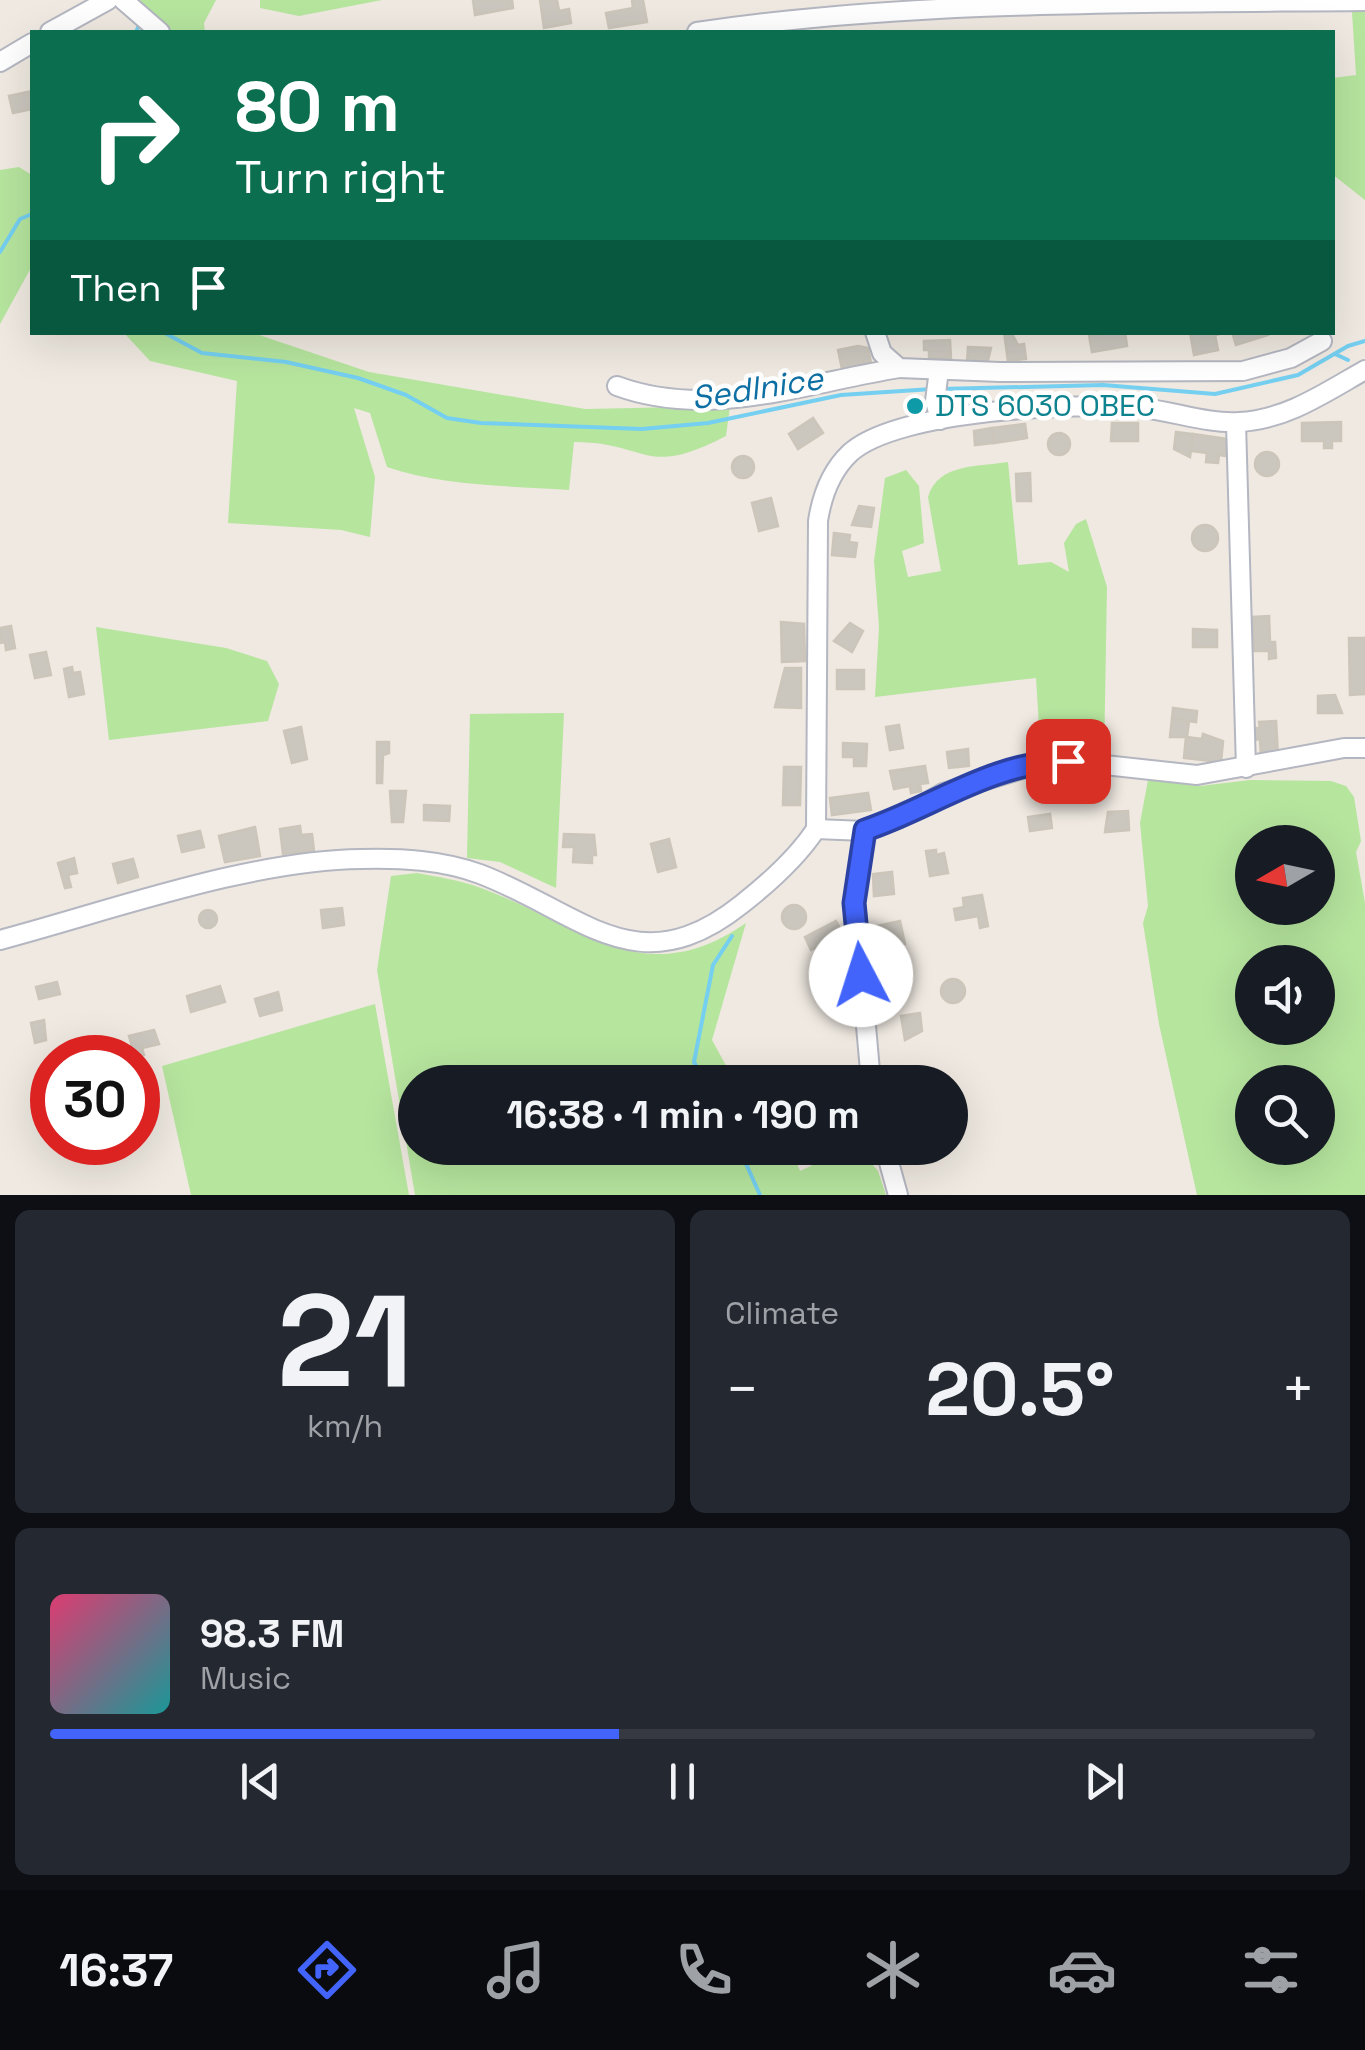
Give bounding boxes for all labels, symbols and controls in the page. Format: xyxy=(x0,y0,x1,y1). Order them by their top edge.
text: 80 m xyxy=(235,62,400,151)
icon: right xyxy=(70,70,200,200)
text: Turn right xyxy=(235,149,446,206)
icon: arrive xyxy=(181,260,236,315)
text: Then xyxy=(70,264,161,312)
water label: Sedlnice xyxy=(688,358,827,418)
place label: DTS 6030 OBEC xyxy=(935,386,1155,425)
marker: DTS 6030 OBEC xyxy=(904,395,926,417)
pin xyxy=(1026,719,1111,804)
icon: arrive xyxy=(1041,734,1096,789)
north arrow xyxy=(1235,825,1335,925)
map controls xyxy=(1235,825,1335,1165)
position arrow xyxy=(809,923,913,1027)
button: sound xyxy=(1235,945,1335,1045)
speed limit sign: 30 xyxy=(30,1035,160,1165)
button: search xyxy=(1235,1065,1335,1165)
text: 16:38 · 1 min · 190 m xyxy=(506,1091,860,1139)
text: 21 xyxy=(277,1258,413,1424)
text: Climate xyxy=(725,1293,839,1333)
text: 20.5° xyxy=(925,1341,1115,1437)
text: − xyxy=(725,1354,759,1424)
text: + xyxy=(1281,1354,1315,1424)
text: km/h xyxy=(307,1406,383,1446)
text: 98.3 FM xyxy=(200,1610,344,1658)
text: Music xyxy=(200,1658,291,1698)
icon: previous xyxy=(233,1754,288,1809)
icon: pause xyxy=(655,1754,710,1809)
icon: next xyxy=(1077,1754,1132,1809)
icon: directions xyxy=(292,1935,362,2005)
icon: music xyxy=(481,1935,551,2005)
icon: phone xyxy=(669,1935,739,2005)
icon: climate xyxy=(858,1935,928,2005)
icon: car xyxy=(1047,1935,1117,2005)
icon: filters xyxy=(1236,1935,1306,2005)
text: 16:37 xyxy=(59,1942,173,1999)

